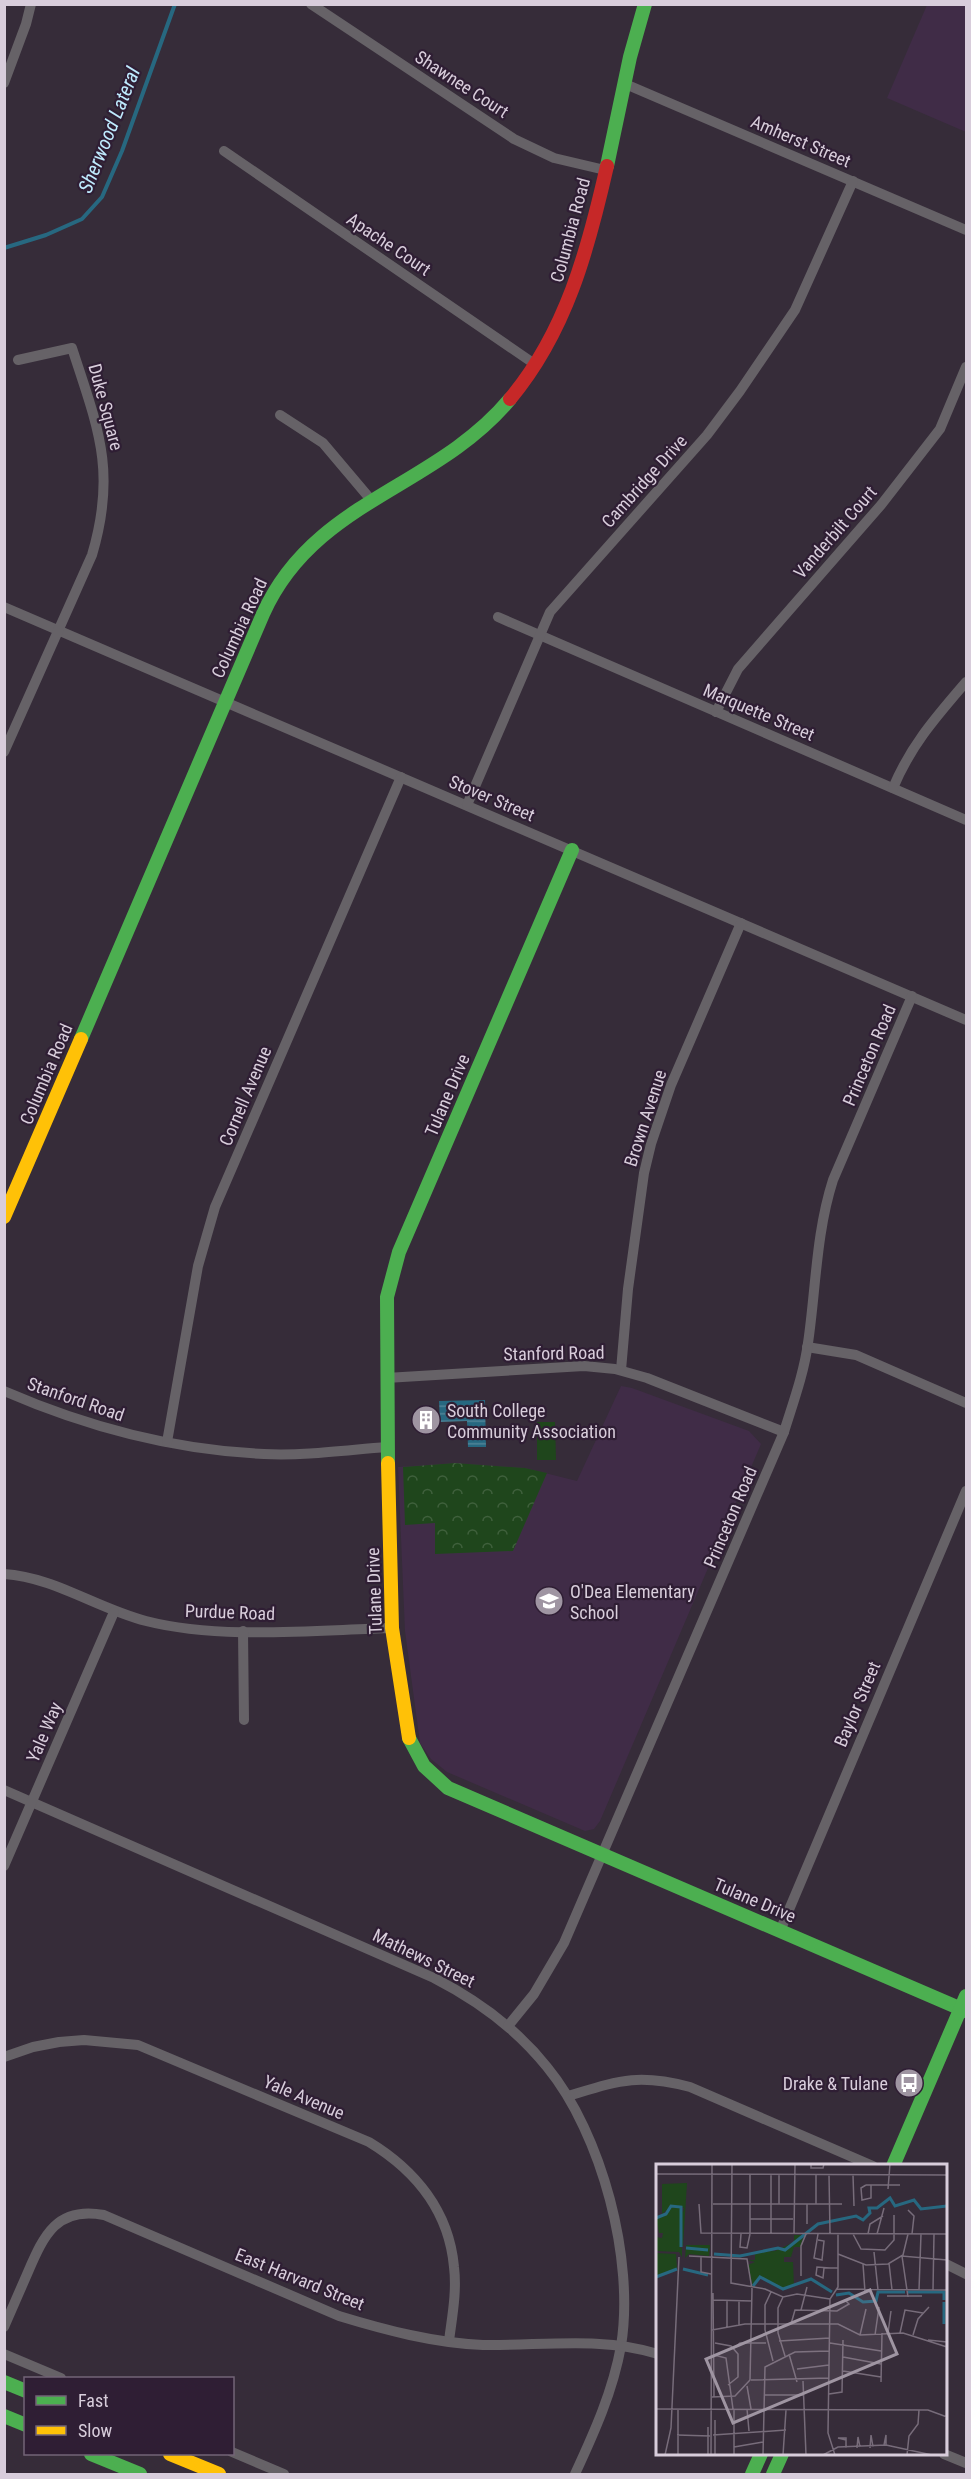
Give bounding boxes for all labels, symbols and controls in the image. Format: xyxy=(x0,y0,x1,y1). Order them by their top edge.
street label: Shawnee Court xyxy=(411,46,513,122)
water label: Sherwood Lateral xyxy=(73,63,145,196)
street label: Amherst Street xyxy=(748,111,854,171)
street label: Columbia Road xyxy=(546,175,594,285)
street label: Apache Court xyxy=(343,208,435,280)
street label: Duke Square xyxy=(84,361,128,453)
street label: Cambridge Drive xyxy=(597,430,691,532)
street label: Vanderbilt Court xyxy=(789,481,881,583)
street label: Columbia Road xyxy=(207,575,271,681)
street label: Marquette Street xyxy=(700,679,818,745)
street label: Stover Street xyxy=(446,771,538,825)
street label: Princeton Road xyxy=(838,1001,900,1109)
street label: Columbia Road xyxy=(15,1020,77,1128)
street label: Cornell Avenue xyxy=(215,1043,275,1149)
street label: Tulane Drive xyxy=(420,1051,474,1139)
street label: Brown Avenue xyxy=(619,1067,671,1169)
street label: Stanford Road xyxy=(503,1342,605,1364)
street label: Stanford Road xyxy=(25,1373,127,1425)
place label: South College Community Association xyxy=(447,1400,616,1442)
building icon: South College Community Association xyxy=(410,1404,442,1436)
street label: Princeton Road xyxy=(699,1463,761,1571)
street label: Tulane Drive xyxy=(362,1547,386,1635)
place label: O'Dea Elementary School xyxy=(570,1581,695,1623)
school or university icon: O'Dea Elementary School xyxy=(533,1585,565,1617)
street label: Purdue Road xyxy=(184,1600,276,1624)
street label: Baylor Street xyxy=(830,1658,884,1750)
street label: Yale Way xyxy=(22,1698,66,1765)
street label: Tulane Drive xyxy=(711,1873,799,1927)
street label: Mathews Street xyxy=(370,1924,478,1992)
bus stop icon: Drake & Tulane xyxy=(893,2067,925,2099)
street label: Yale Avenue xyxy=(260,2071,348,2123)
place label: Drake & Tulane xyxy=(783,2073,888,2094)
inset map xyxy=(656,2164,947,2455)
street label: East Harvard Street xyxy=(232,2244,368,2314)
legend xyxy=(24,2377,234,2455)
text: Fast xyxy=(78,2390,109,2411)
text: Slow xyxy=(78,2420,113,2441)

